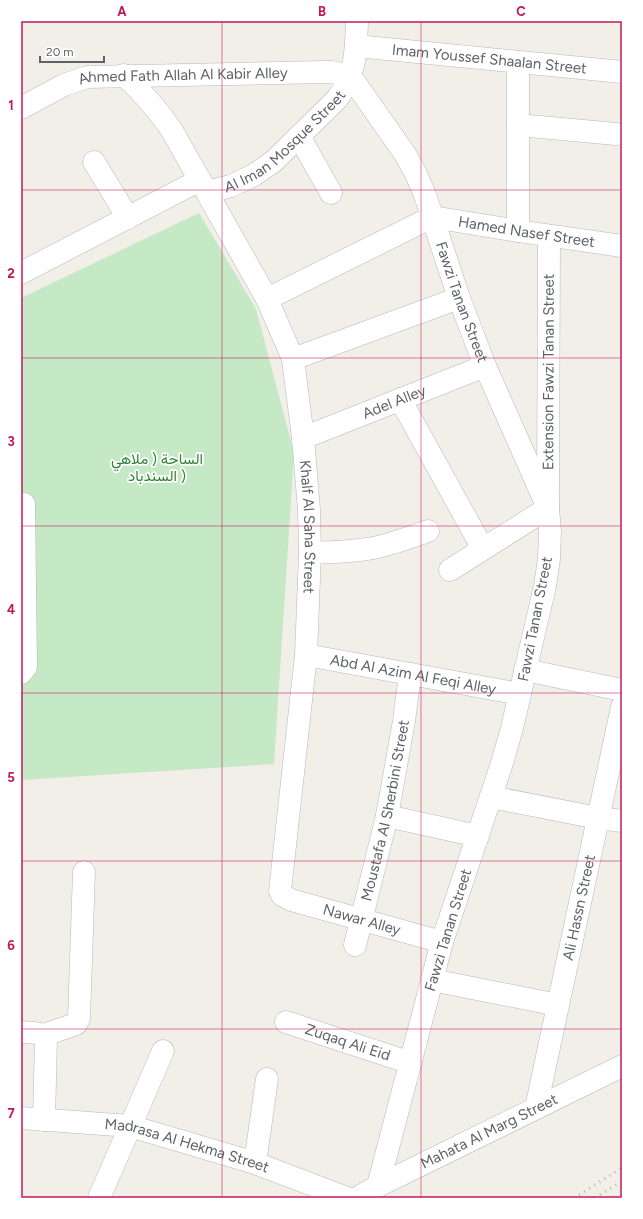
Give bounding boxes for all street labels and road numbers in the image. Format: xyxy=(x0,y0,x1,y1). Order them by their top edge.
street label: Imam Youssef Shaalan Street xyxy=(391,41,588,78)
street label: Ahmed Fath Allah Al Kabir Alley xyxy=(76,64,288,88)
street label: Al Iman Mosque Street xyxy=(223,87,350,196)
street label: Hamed Nasef Street xyxy=(457,212,597,251)
street label: Fawzi Tanan Street xyxy=(432,239,492,365)
street label: Extension Fawzi Tanan Street xyxy=(539,273,558,470)
street label: Adel Alley xyxy=(360,381,429,423)
street label: Khalf Al Saha Street xyxy=(296,459,319,594)
street label: Fawzi Tanan Street xyxy=(514,555,556,683)
street label: Abd Al Azim Al Feqi Alley xyxy=(329,651,498,698)
street label: Moustafa Al Sherbini Street xyxy=(357,718,413,903)
street label: Ali Hassn Street xyxy=(559,853,599,962)
street label: Fawzi Tanan Street xyxy=(421,866,475,993)
street label: Nawar Alley xyxy=(321,900,403,939)
street label: Zuqaq Ali Eid xyxy=(303,1020,393,1065)
street label: Mahata Al Marg Street xyxy=(418,1090,561,1173)
street label: Madrasa Al Hekma Street xyxy=(104,1115,272,1177)

